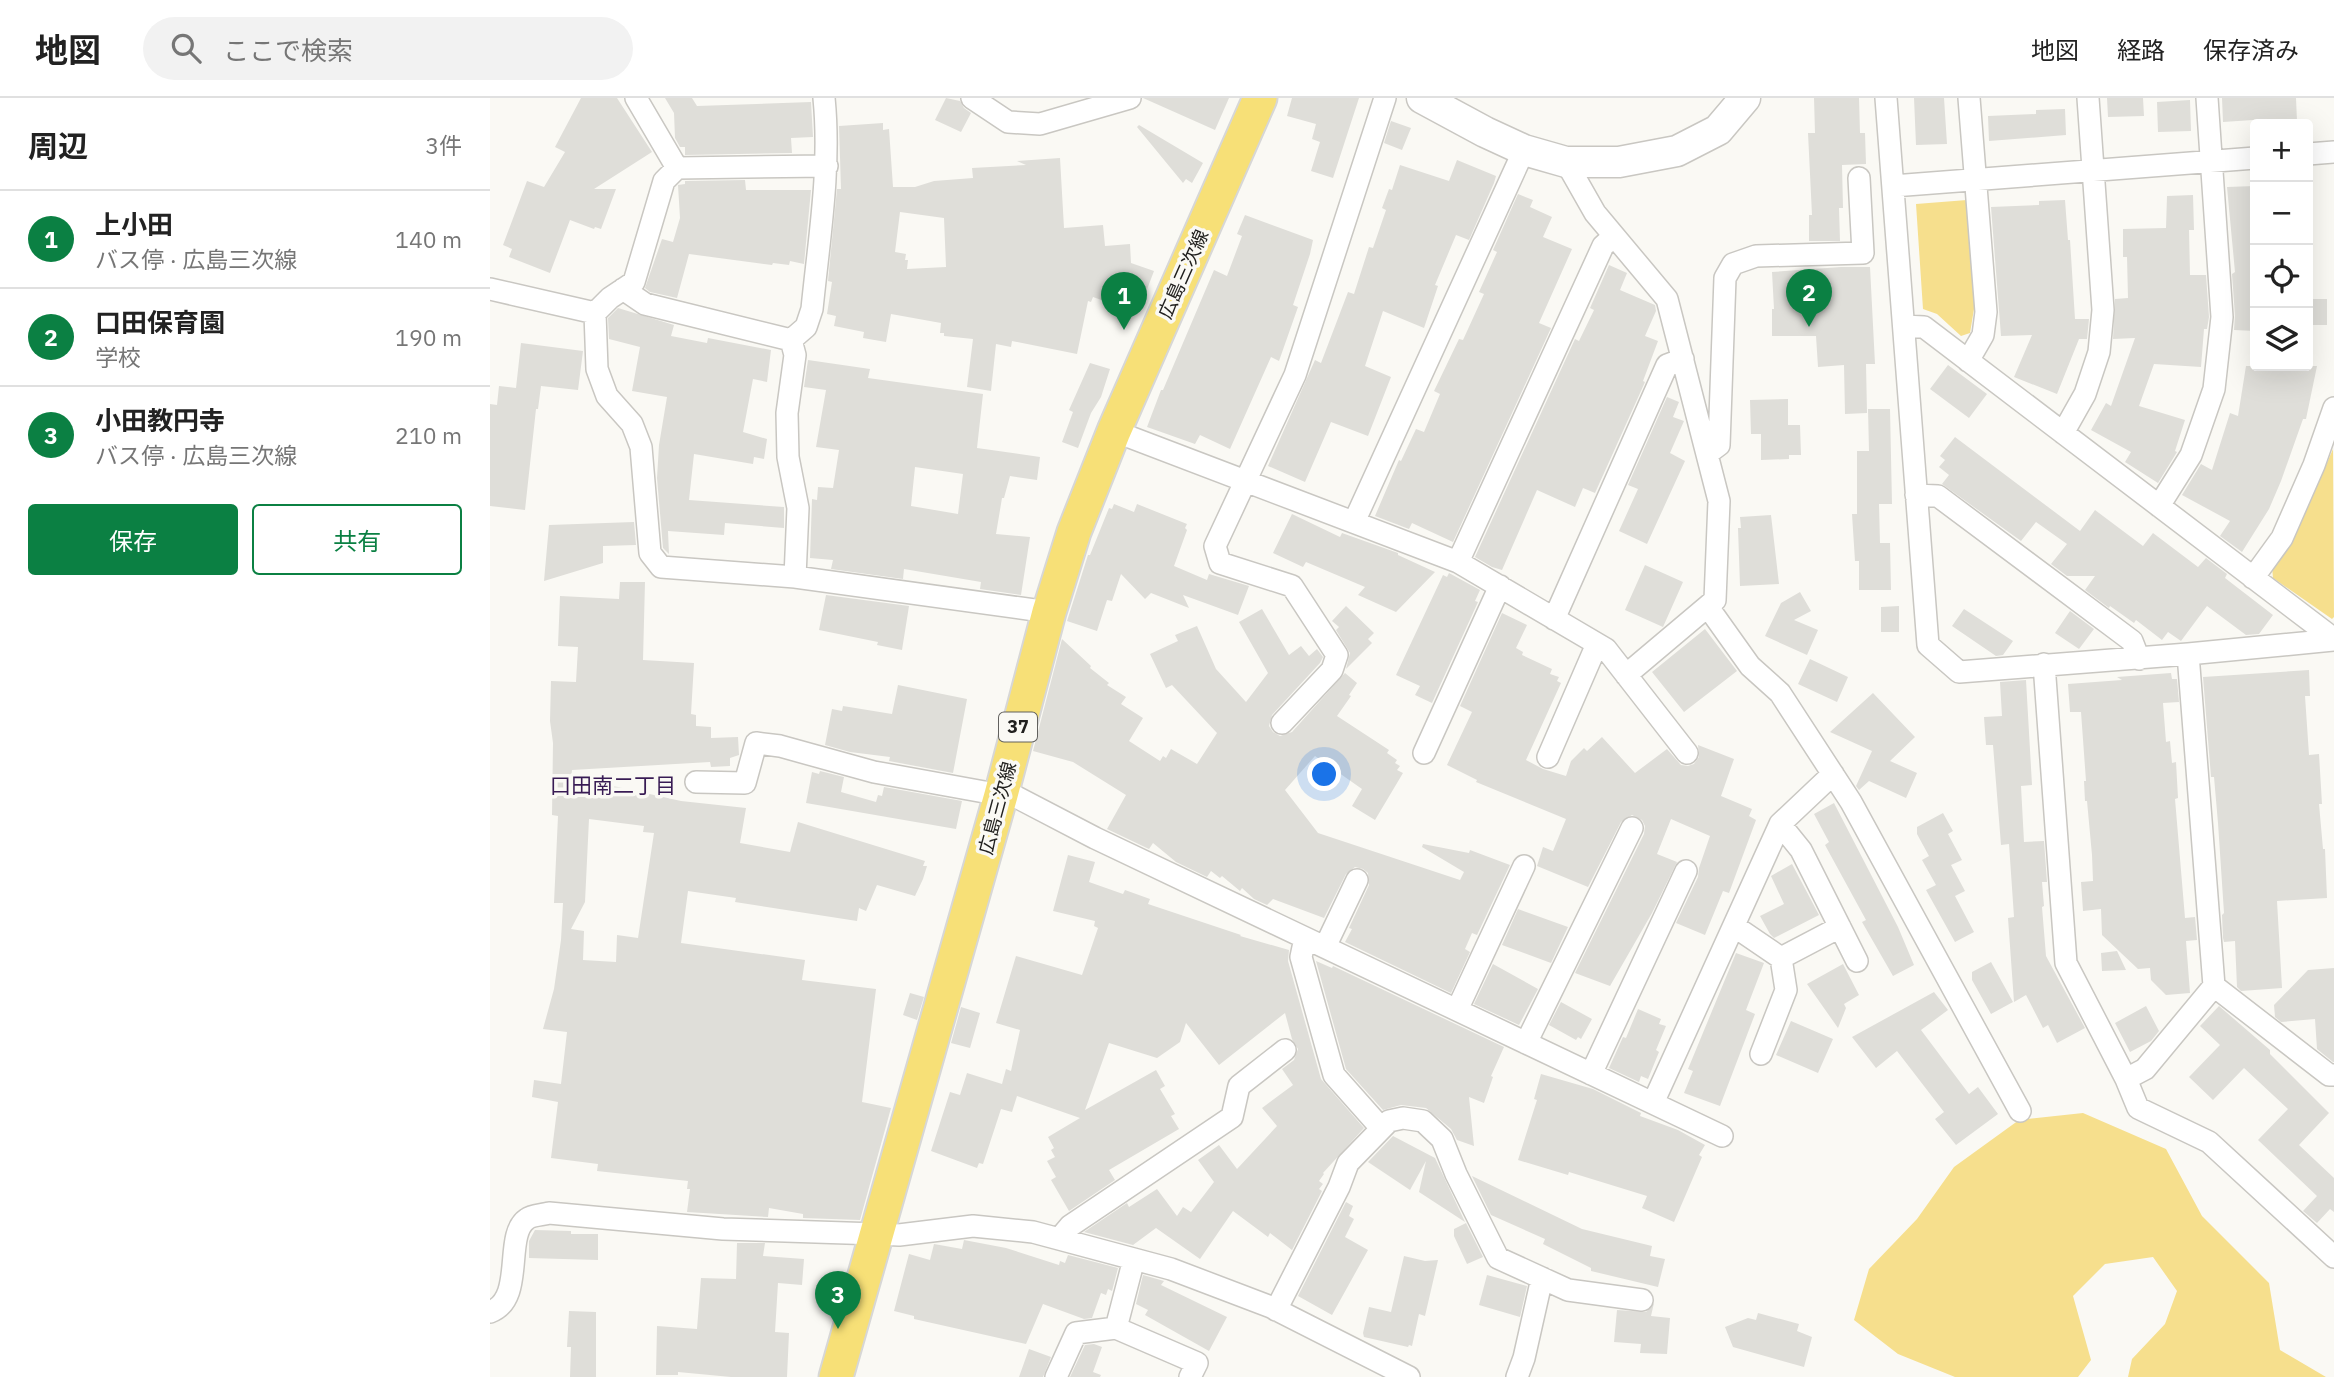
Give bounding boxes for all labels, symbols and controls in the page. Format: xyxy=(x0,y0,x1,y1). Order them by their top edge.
search box xyxy=(143,17,633,80)
text: 地図 xyxy=(35,28,101,71)
icon: search xyxy=(167,29,205,67)
text: ここで検索 xyxy=(223,33,353,67)
text: 地図 xyxy=(2031,34,2079,66)
text: 経路 xyxy=(2117,34,2165,66)
text: 保存済み xyxy=(2203,34,2299,66)
map controls xyxy=(2250,119,2313,371)
button: + xyxy=(2250,119,2313,182)
text: 周辺 xyxy=(28,126,88,165)
text: 3件 xyxy=(425,130,462,160)
button: − xyxy=(2250,182,2313,245)
text: 上小田 xyxy=(95,207,173,241)
text: 1 xyxy=(44,224,58,254)
text: 140 m xyxy=(395,224,462,254)
street label: 広島三次線 xyxy=(1153,226,1213,322)
text: バス停 · 広島三次線 xyxy=(95,244,297,274)
button: locate xyxy=(2250,245,2313,308)
pin: 2 xyxy=(1786,269,1832,327)
pin: 1 xyxy=(1101,272,1147,330)
text: 口田保育園 xyxy=(95,305,225,339)
button: layers xyxy=(2250,308,2313,371)
text: 2 xyxy=(44,322,58,352)
text: 190 m xyxy=(395,322,462,352)
text: 学校 xyxy=(95,342,141,372)
text: 小田教円寺 xyxy=(95,403,225,437)
text: 3 xyxy=(44,420,58,450)
text: 210 m xyxy=(395,420,462,450)
text: バス停 · 広島三次線 xyxy=(95,440,297,470)
button: 保存 xyxy=(28,504,238,575)
button: 共有 xyxy=(252,504,462,575)
road number: 37 xyxy=(999,712,1037,742)
your location xyxy=(1307,757,1341,791)
street label: 広島三次線 xyxy=(973,759,1021,857)
district label: 口田南二丁目 xyxy=(550,771,676,799)
pin: 3 xyxy=(815,1271,861,1329)

